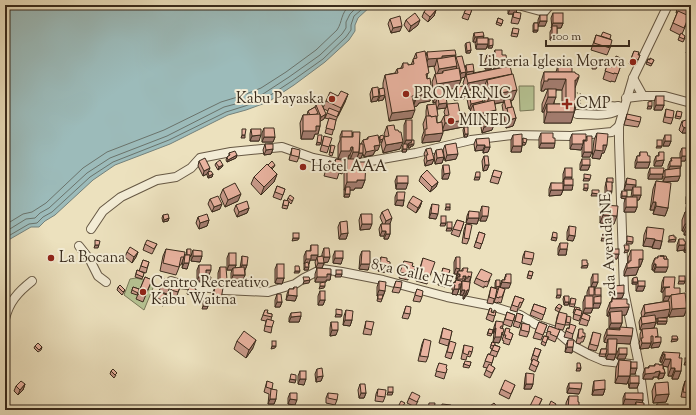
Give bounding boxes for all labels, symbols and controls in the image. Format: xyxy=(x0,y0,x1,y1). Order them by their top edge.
scale bar xyxy=(546,22,629,48)
text: 100 m xyxy=(552,28,581,46)
place label: Libreria Iglesia Morava xyxy=(479,52,625,73)
marker: Libreria Iglesia Morava xyxy=(628,57,638,67)
place label: PROMARNIC xyxy=(414,84,511,105)
place label: Kabu Payaska xyxy=(236,89,324,110)
marker: PROMARNIC xyxy=(401,89,411,99)
marker: Kabu Payaska xyxy=(327,94,337,104)
place label: CMP xyxy=(576,94,611,115)
marker: CMP xyxy=(561,98,573,110)
place label: MINED xyxy=(459,111,511,132)
marker: MINED xyxy=(446,116,456,126)
place label: Hotel AAA xyxy=(311,157,387,178)
marker: Hotel AAA xyxy=(298,162,308,172)
street label: 2da Avenida NE xyxy=(596,192,622,298)
place label: La Bocana xyxy=(59,248,125,269)
marker: La Bocana xyxy=(46,253,56,263)
street label: 8va Calle NE xyxy=(369,254,455,294)
place label: Centro Recreativo Kabu Waitna xyxy=(151,273,269,311)
marker: Centro Recreativo Kabu Waitna xyxy=(138,287,148,297)

